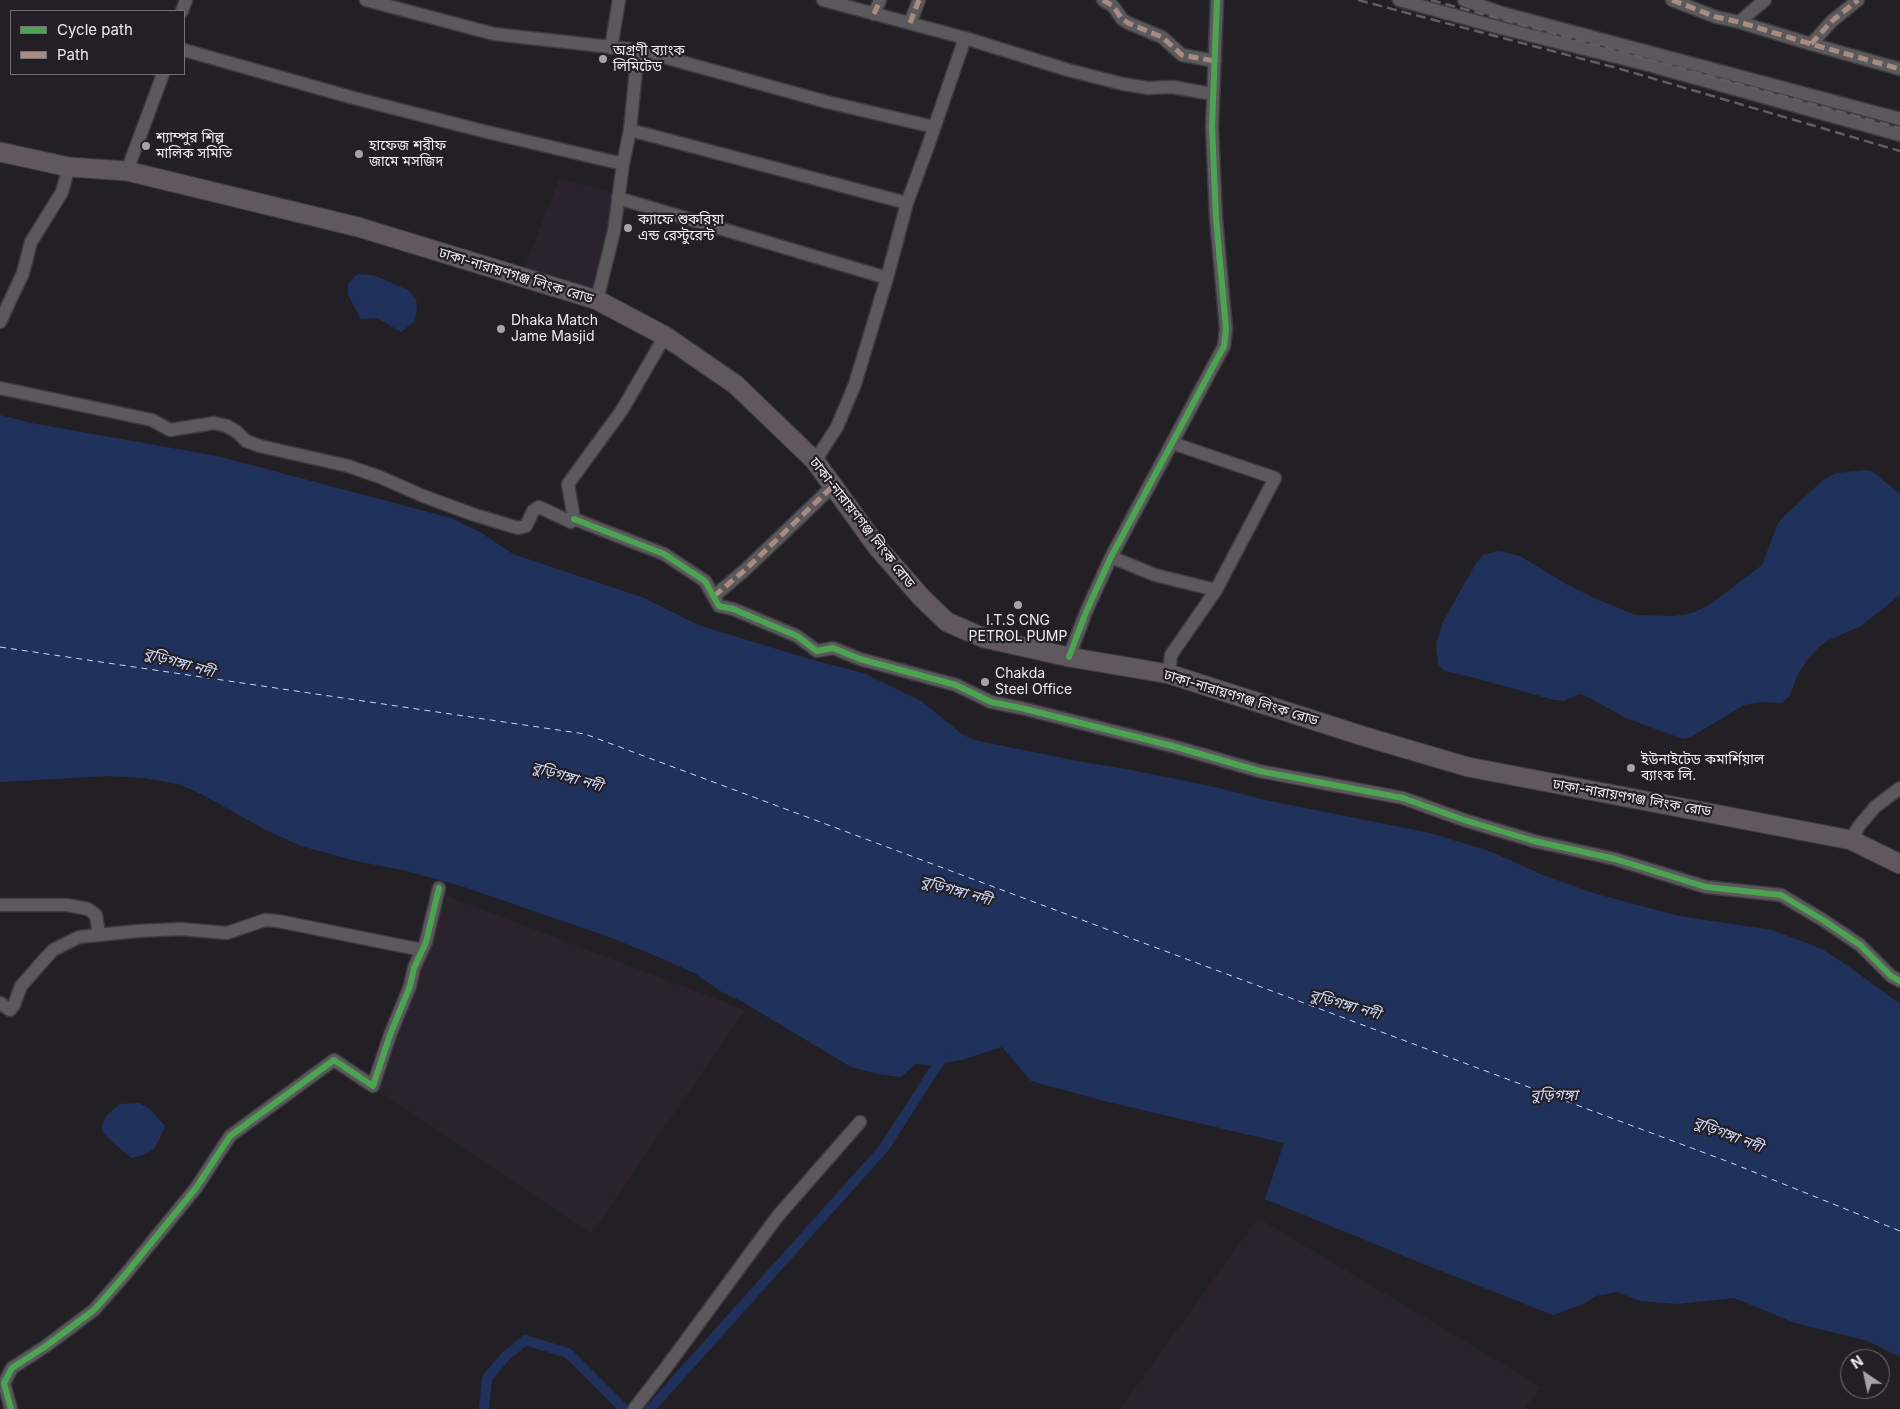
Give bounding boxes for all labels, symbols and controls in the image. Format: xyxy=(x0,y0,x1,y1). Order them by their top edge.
legend xyxy=(10,10,185,75)
text: Cycle path xyxy=(57,20,133,39)
place label: অগ্রণী ব্যাংক লিমিটেড xyxy=(613,43,685,75)
text: Path xyxy=(57,45,89,64)
marker: অগ্রণী ব্যাংক লিমিটেড xyxy=(597,53,609,65)
place label: শ্যাম্পুর শিল্প মালিক সমিতি xyxy=(156,130,232,162)
place label: হাফেজ শরীফ জামে মসজিদ xyxy=(369,138,446,170)
marker: শ্যাম্পুর শিল্প মালিক সমিতি xyxy=(140,140,152,152)
marker: হাফেজ শরীফ জামে মসজিদ xyxy=(353,148,365,160)
place label: ক্যাফে শুকরিয়া এন্ড রেস্টুরেন্ট xyxy=(638,212,724,244)
marker: ক্যাফে শুকরিয়া এন্ড রেস্টুরেন্ট xyxy=(622,222,634,234)
street label: ঢাকা-নারায়ণগঞ্জ লিংক রোড xyxy=(437,244,595,308)
place label: Dhaka Match Jame Masjid xyxy=(511,313,598,346)
marker: Dhaka Match Jame Masjid xyxy=(495,323,507,335)
street label: ঢাকা-নারায়ণগঞ্জ লিংক রোড xyxy=(806,455,918,591)
marker: I.T.S CNG PETROL PUMP xyxy=(1012,599,1024,611)
place label: I.T.S CNG PETROL PUMP xyxy=(969,613,1067,646)
water label: বুড়িগঙ্গা নদী xyxy=(141,644,217,682)
place label: Chakda Steel Office xyxy=(995,666,1072,699)
street label: ঢাকা-নারায়ণগঞ্জ লিংক রোড xyxy=(1162,666,1320,730)
marker: Chakda Steel Office xyxy=(979,676,991,688)
place label: ইউনাইটেড কমার্শিয়াল ব্যাংক লি. xyxy=(1641,752,1764,784)
water label: বুড়িগঙ্গা নদী xyxy=(529,758,605,796)
marker: ইউনাইটেড কমার্শিয়াল ব্যাংক লি. xyxy=(1625,762,1637,774)
street label: ঢাকা-নারায়ণগঞ্জ লিংক রোড xyxy=(1551,776,1713,820)
water label: বুড়িগঙ্গা নদী xyxy=(918,872,994,910)
water label: বুড়িগঙ্গা নদী xyxy=(1307,986,1383,1024)
water label: বুড়িগঙ্গা xyxy=(1530,1086,1578,1104)
water label: বুড়িগঙ্গা নদী xyxy=(1691,1113,1765,1157)
north arrow xyxy=(1840,1349,1890,1399)
text: N xyxy=(1848,1352,1866,1372)

